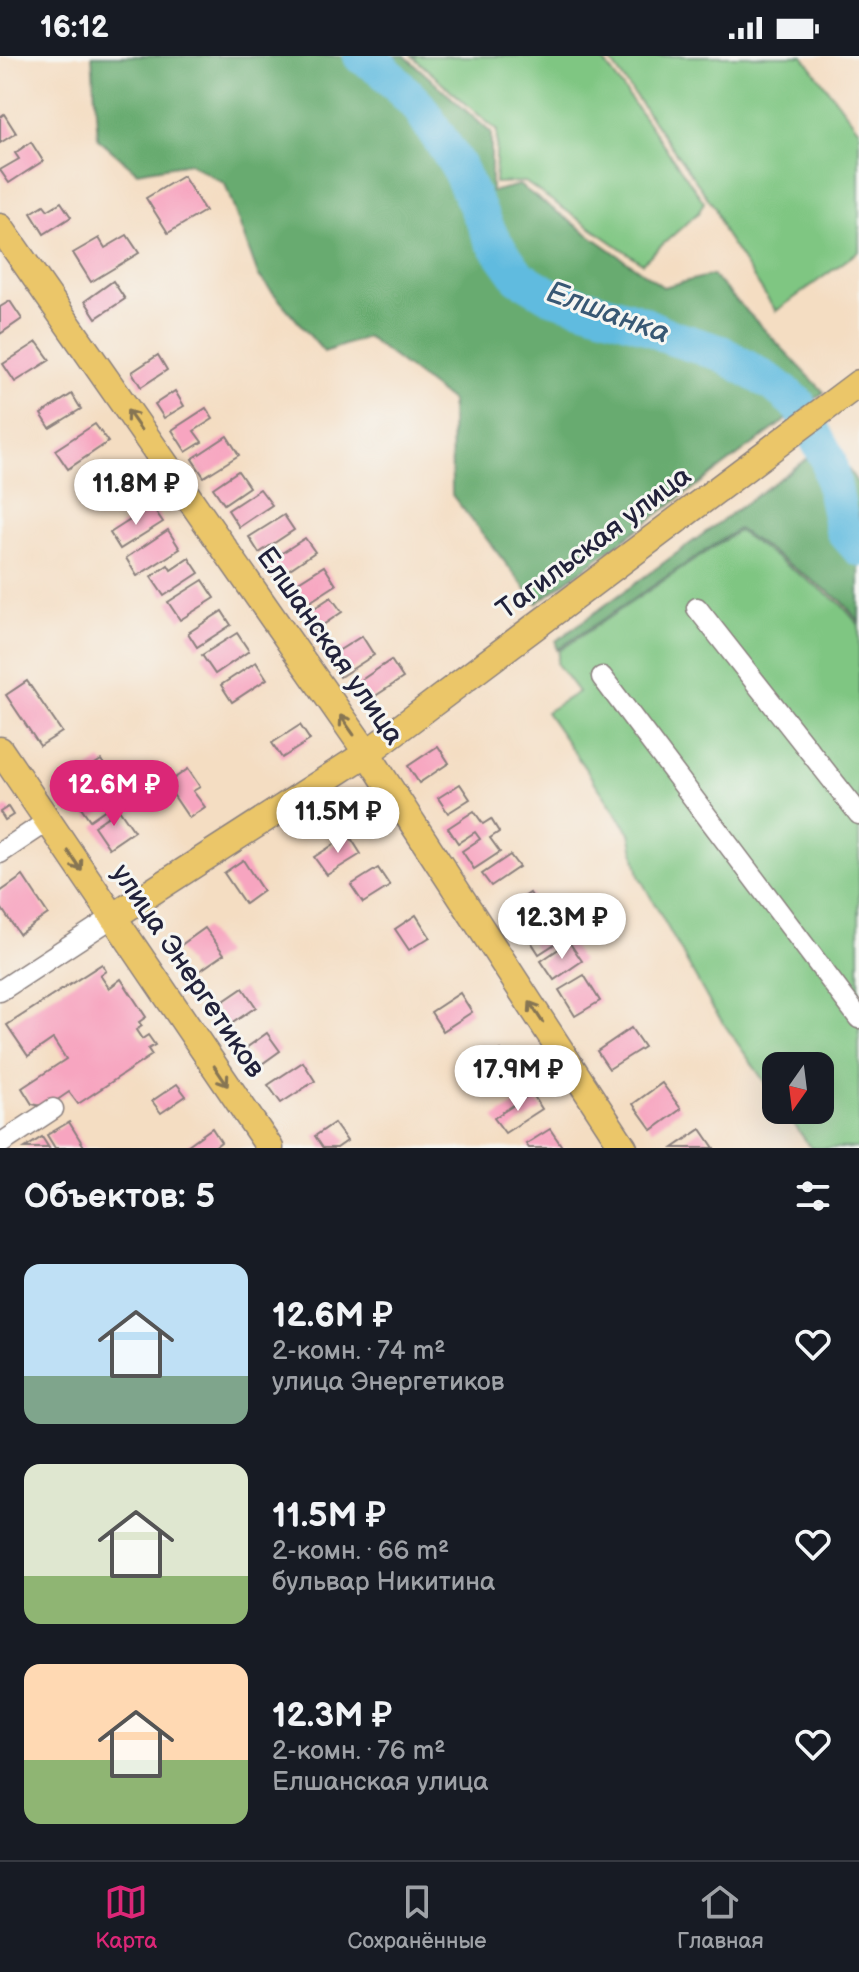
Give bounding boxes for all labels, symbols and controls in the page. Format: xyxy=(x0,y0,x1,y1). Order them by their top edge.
text: 16:12 xyxy=(40,10,109,46)
water label: Елшанка xyxy=(542,274,674,352)
one-way arrow xyxy=(126,409,142,431)
pin: 11.8M ₽ xyxy=(62,459,210,527)
street label: Тагильская улица xyxy=(490,459,698,627)
text: 11.8M ₽ xyxy=(92,469,180,500)
street label: Елшанская улица xyxy=(250,541,411,751)
one-way arrow xyxy=(339,714,355,736)
pin: 12.6M ₽ xyxy=(40,760,188,828)
text: 12.6M ₽ xyxy=(68,770,160,801)
pin: 11.5M ₽ xyxy=(264,787,412,855)
text: 11.5M ₽ xyxy=(294,797,382,828)
one-way arrow xyxy=(67,849,83,872)
street label: улица Энергетиков xyxy=(104,858,272,1084)
pin: 12.3M ₽ xyxy=(488,893,636,961)
text: 12.3M ₽ xyxy=(516,903,608,934)
one-way arrow xyxy=(527,1002,544,1024)
pin: 17.9M ₽ xyxy=(444,1045,592,1113)
north arrow xyxy=(762,1052,834,1124)
map controls xyxy=(762,1052,834,1124)
text: 17.9M ₽ xyxy=(473,1055,563,1086)
one-way arrow xyxy=(213,1064,229,1087)
icon: filters xyxy=(791,1174,835,1218)
text: Объектов: 5 xyxy=(24,1176,215,1217)
text: 12.6M ₽ xyxy=(272,1295,393,1336)
icon: home xyxy=(88,1296,184,1392)
icon: heart xyxy=(791,1322,835,1366)
text: 2-комн. · 74 m² xyxy=(272,1336,445,1367)
text: улица Энергетиков xyxy=(272,1367,504,1398)
text: 11.5M ₽ xyxy=(272,1495,386,1536)
icon: home xyxy=(88,1496,184,1592)
icon: heart xyxy=(791,1522,835,1566)
text: 2-комн. · 66 m² xyxy=(272,1536,449,1567)
text: бульвар Никитина xyxy=(272,1567,495,1598)
text: 12.3M ₽ xyxy=(272,1695,392,1736)
icon: home xyxy=(88,1696,184,1792)
icon: heart xyxy=(791,1722,835,1766)
text: 2-комн. · 76 m² xyxy=(272,1736,445,1767)
text: Елшанская улица xyxy=(272,1767,489,1798)
tab: Карта xyxy=(95,1880,157,1955)
tab: Сохранённые xyxy=(348,1880,487,1955)
tab: Главная xyxy=(677,1880,764,1955)

